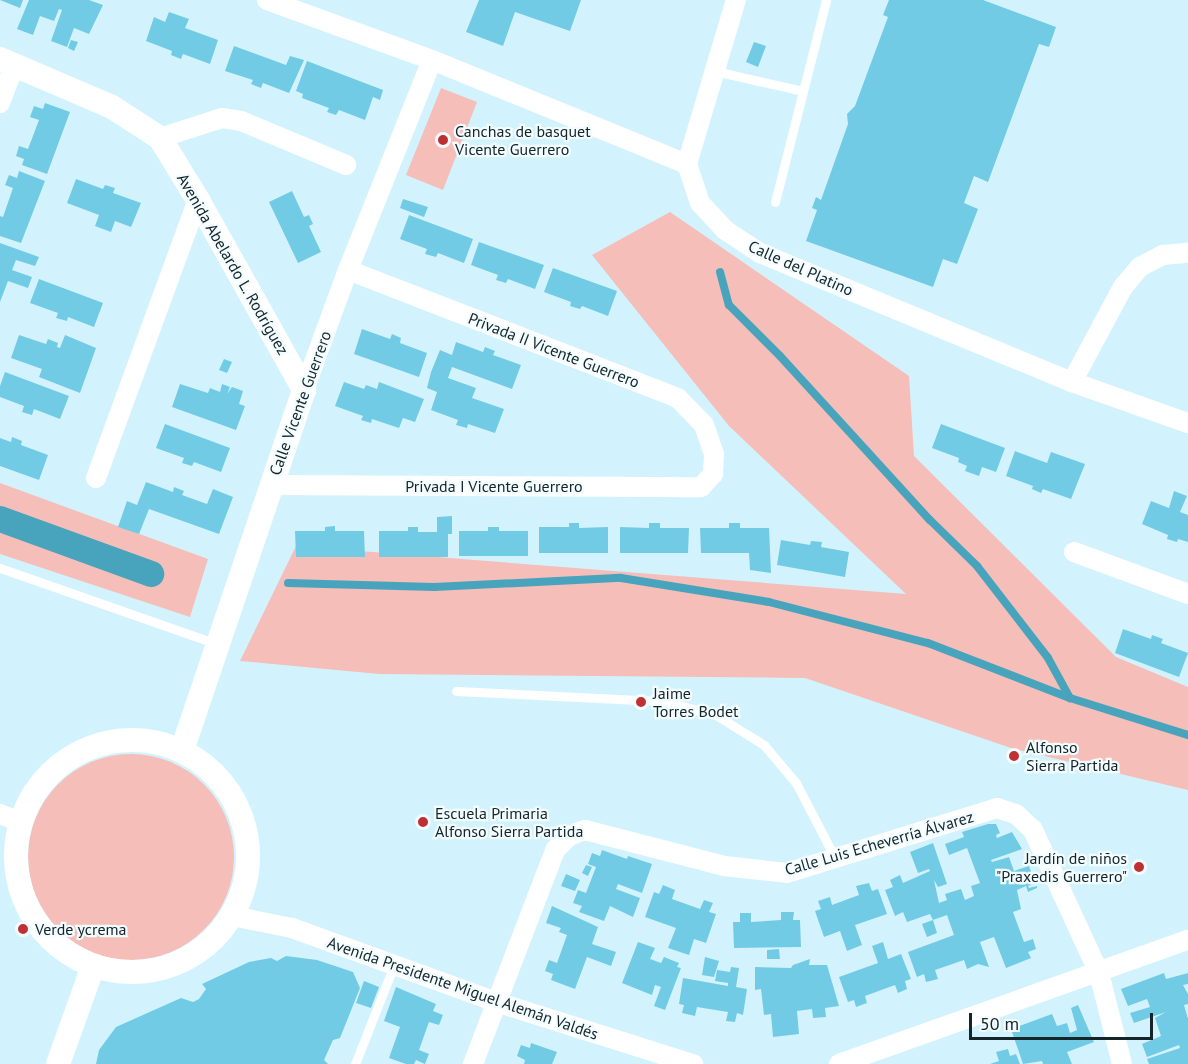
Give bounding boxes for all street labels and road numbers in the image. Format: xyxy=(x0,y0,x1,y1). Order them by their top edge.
street label: Avenida Abelardo L. Rodríguez xyxy=(173,169,293,359)
street label: Calle del Platino xyxy=(746,236,856,300)
street label: Privada II Vicente Guerrero xyxy=(465,308,643,392)
street label: Calle Vicente Guerrero xyxy=(265,328,335,478)
street label: Privada I Vicente Guerrero xyxy=(405,476,583,496)
street label: Calle Luis Echeverría Álvarez xyxy=(782,807,976,879)
street label: Avenida Presidente Miguel Alemán Valdés xyxy=(325,932,601,1044)

